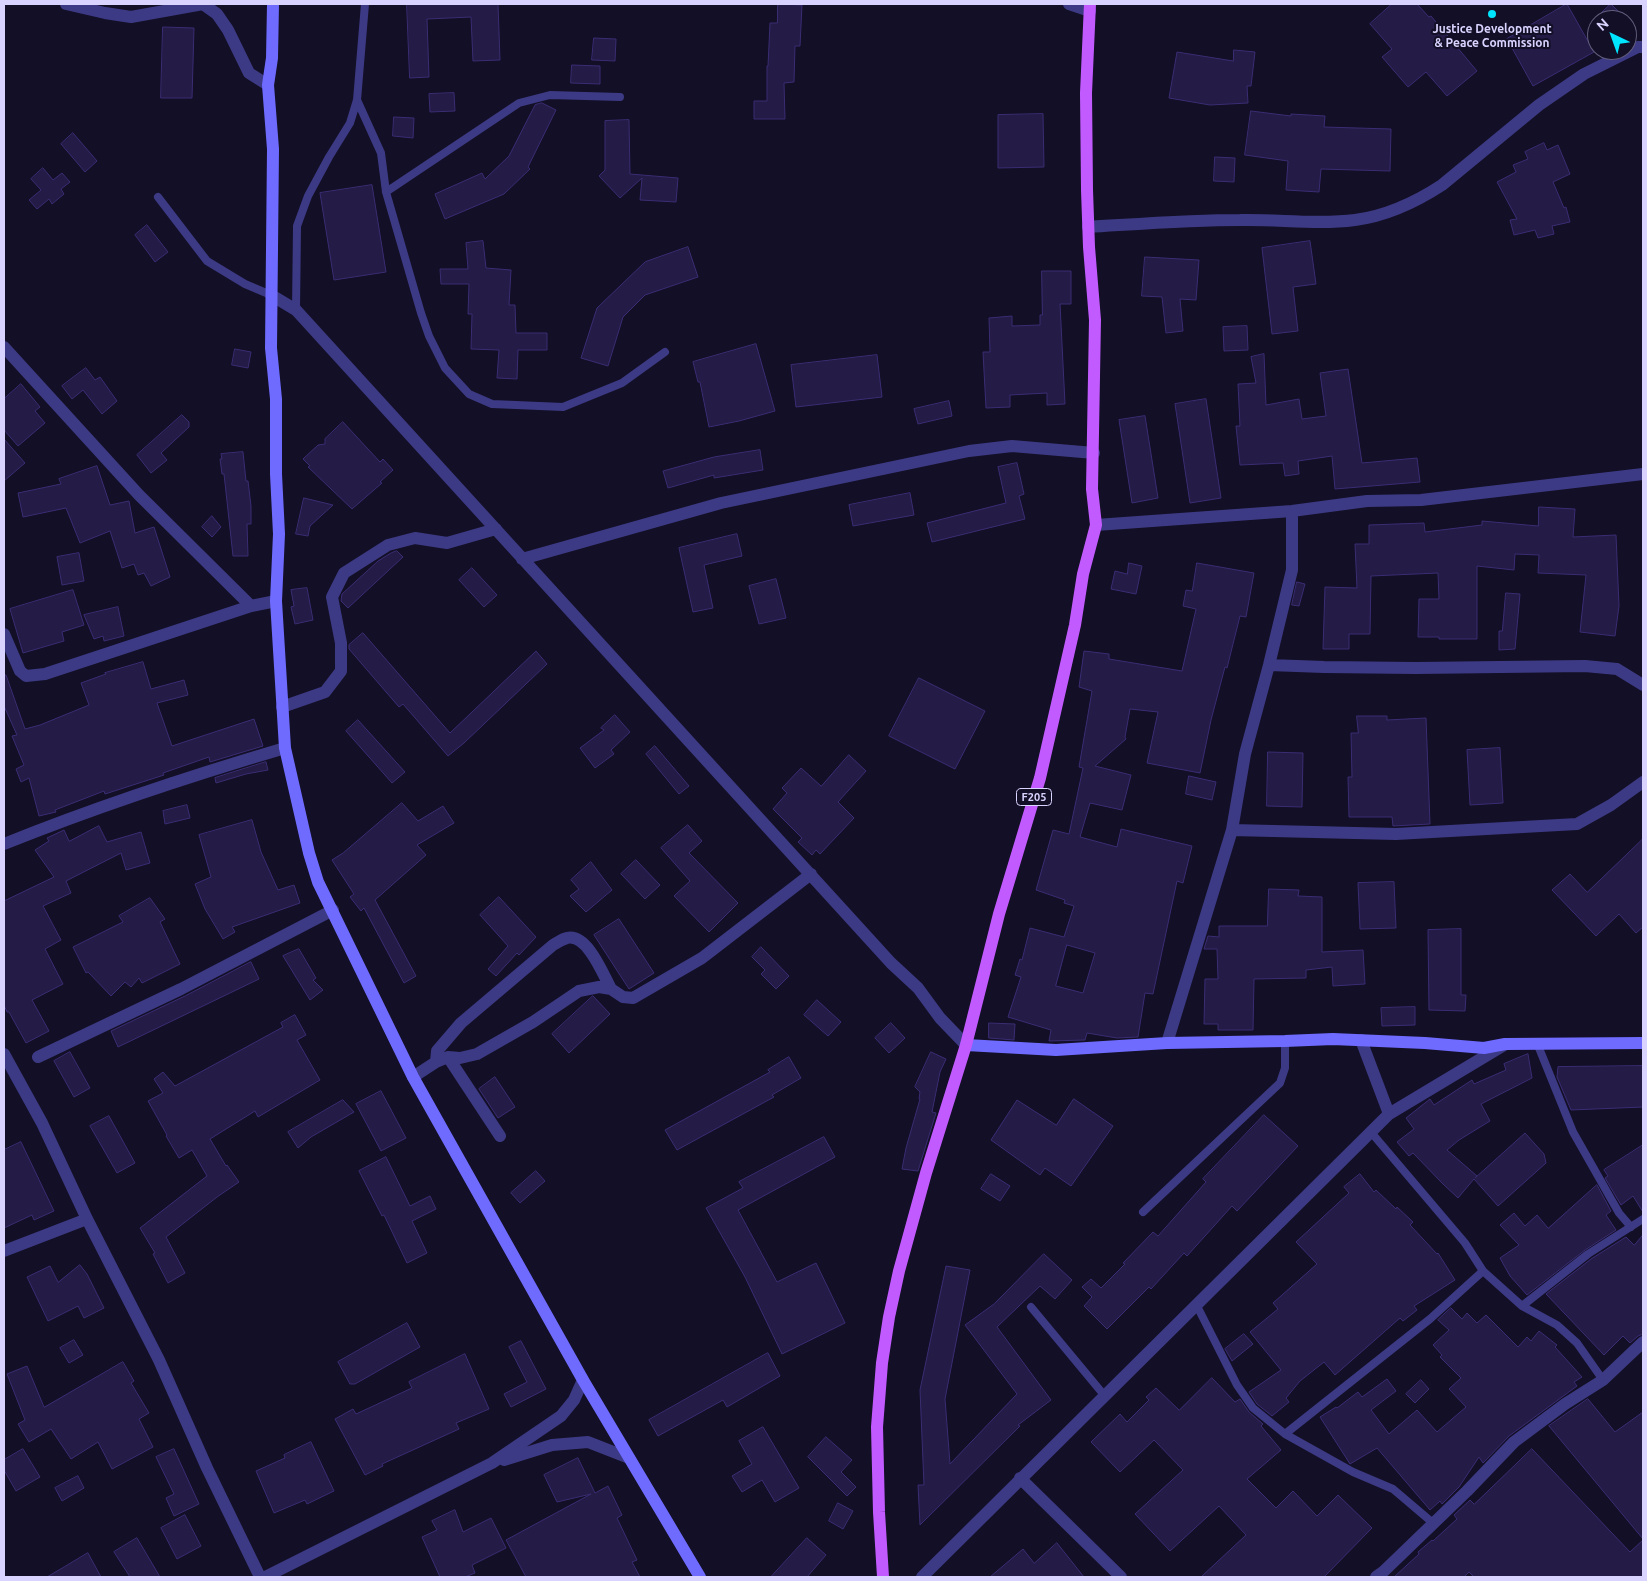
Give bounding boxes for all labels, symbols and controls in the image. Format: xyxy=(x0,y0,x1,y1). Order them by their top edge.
marker: Justice Development & Peace Commission xyxy=(1486,8,1498,20)
north arrow xyxy=(1587,10,1637,60)
text: N xyxy=(1593,15,1612,34)
place label: Justice Development & Peace Commission xyxy=(1432,22,1552,50)
road number: F205 xyxy=(1016,789,1052,806)

